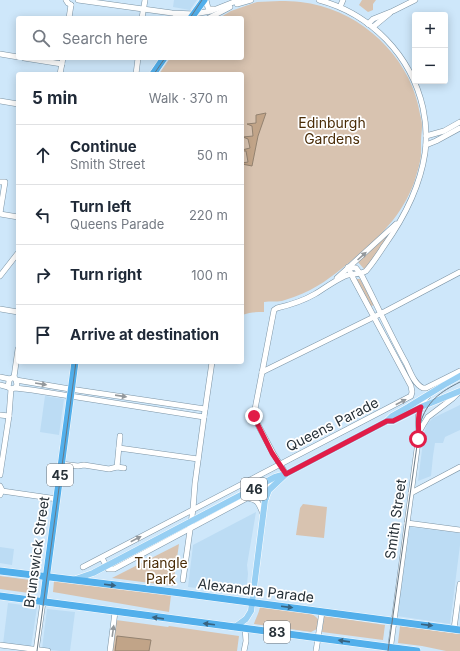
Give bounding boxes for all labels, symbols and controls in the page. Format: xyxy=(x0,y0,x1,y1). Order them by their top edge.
map controls xyxy=(412,12,448,84)
button: + xyxy=(412,12,448,48)
search box xyxy=(16,16,244,60)
icon: search xyxy=(30,27,52,49)
text: Search here xyxy=(62,29,148,48)
button: − xyxy=(412,48,448,84)
text: 5 min xyxy=(32,88,78,108)
text: Walk · 370 m xyxy=(149,90,228,106)
park label: Edinburgh Gardens xyxy=(298,114,366,147)
text: Continue xyxy=(70,137,137,156)
icon: ahead xyxy=(32,144,54,166)
text: 50 m xyxy=(197,147,228,163)
text: Smith Street xyxy=(70,156,145,172)
text: Turn left xyxy=(70,197,131,216)
icon: left xyxy=(32,204,54,226)
text: 220 m xyxy=(189,207,228,223)
text: Queens Parade xyxy=(70,216,164,232)
one-way arrow xyxy=(357,251,367,260)
icon: right xyxy=(32,264,54,286)
text: Turn right xyxy=(70,265,142,284)
text: 100 m xyxy=(191,267,228,283)
icon: arrive xyxy=(32,324,54,346)
text: Arrive at destination xyxy=(70,325,219,344)
one-way arrow xyxy=(35,381,47,387)
one-way arrow xyxy=(115,393,127,399)
street label: Queens Parade xyxy=(283,393,381,455)
one-way arrow xyxy=(395,399,406,405)
route end xyxy=(245,407,263,425)
route start xyxy=(409,430,427,448)
road number: 45 xyxy=(47,464,73,486)
street label: Smith Street xyxy=(381,477,409,560)
road number: 46 xyxy=(241,478,267,500)
street label: Brunswick Street xyxy=(20,495,52,609)
one-way arrow xyxy=(130,536,142,543)
park label: Triangle Park xyxy=(134,554,188,587)
street label: Alexandra Parade xyxy=(197,574,315,606)
one-way arrow xyxy=(104,582,116,588)
one-way arrow xyxy=(281,604,293,610)
one-way arrow xyxy=(152,614,165,621)
one-way arrow xyxy=(202,620,215,627)
road number: 83 xyxy=(264,621,290,643)
one-way arrow xyxy=(421,622,433,629)
one-way arrow xyxy=(110,625,116,637)
one-way arrow xyxy=(338,638,351,644)

